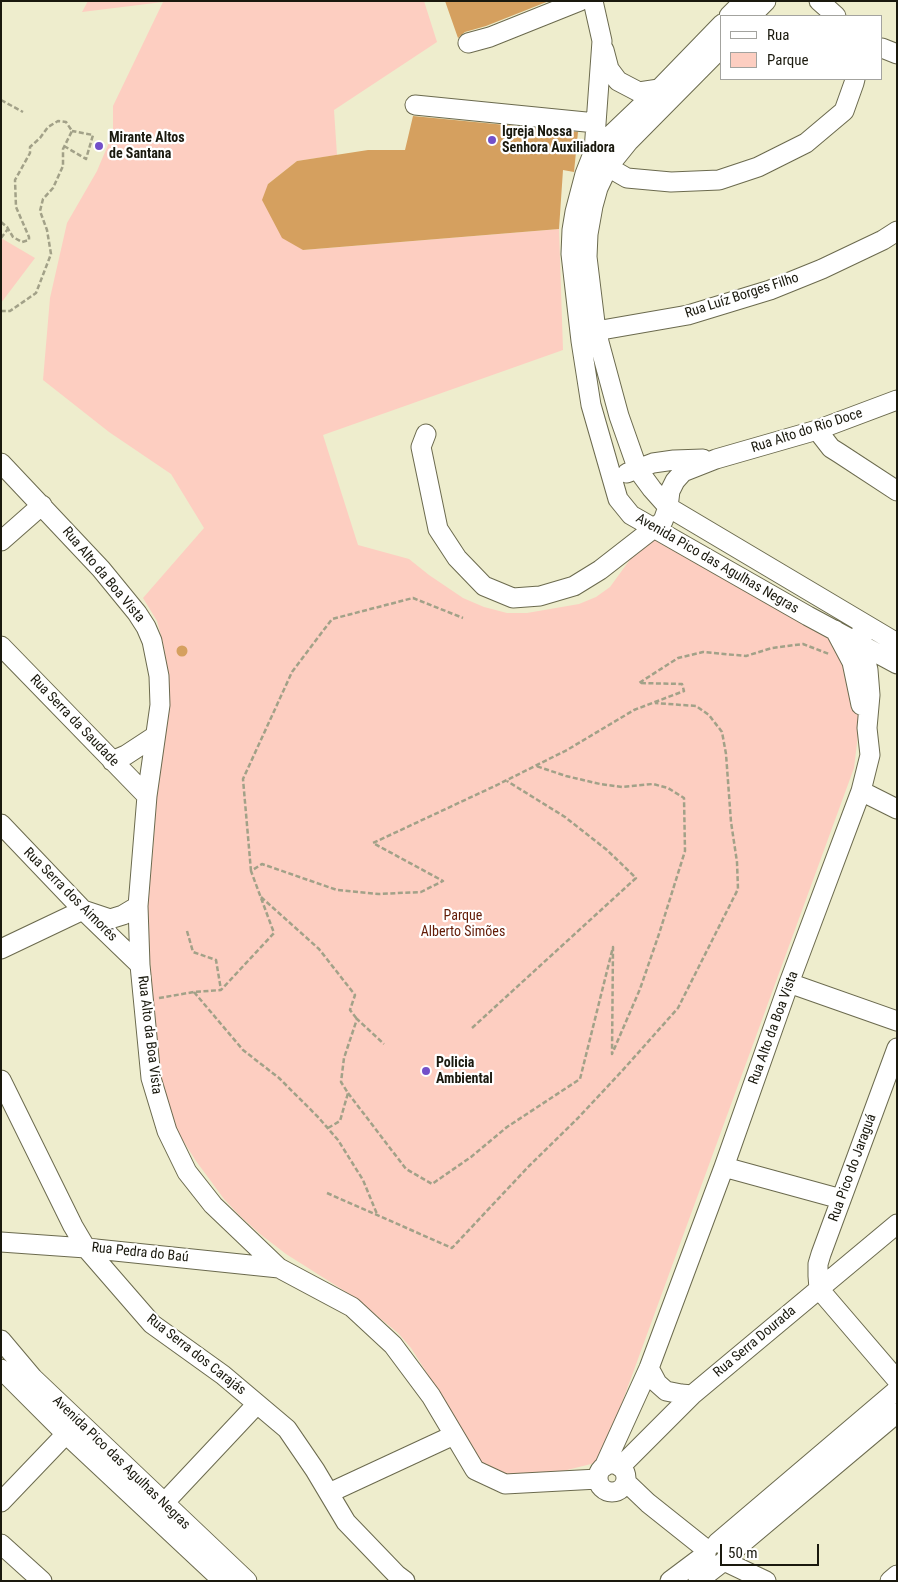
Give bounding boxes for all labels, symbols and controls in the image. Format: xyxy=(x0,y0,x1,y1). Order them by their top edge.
legend xyxy=(720,15,883,80)
text: Rua xyxy=(767,26,789,44)
text: Parque xyxy=(767,51,809,69)
place label: Igreja Nossa Senhora Auxiliadora xyxy=(502,124,615,156)
place label: Mirante Altos de Santana xyxy=(109,130,185,162)
marker: Igreja Nossa Senhora Auxiliadora xyxy=(486,134,498,146)
marker: Mirante Altos de Santana xyxy=(93,140,105,152)
street label: Rua Luíz Borges Filho xyxy=(683,270,801,322)
street label: Rua Alto do Rio Doce xyxy=(749,405,865,457)
street label: Avenida Pico das Agulhas Negras xyxy=(633,510,801,618)
street label: Rua Alto da Boa Vista xyxy=(58,524,148,626)
street label: Rua Serra da Saudade xyxy=(26,672,122,770)
street label: Rua Serra dos Aimorés xyxy=(20,845,120,945)
park label: Parque Alberto Simões xyxy=(421,908,505,940)
street label: Rua Alto da Boa Vista xyxy=(746,969,802,1087)
street label: Rua Alto da Boa Vista xyxy=(133,975,165,1095)
place label: Policia Ambiental xyxy=(436,1055,493,1088)
marker: Policia Ambiental xyxy=(420,1065,432,1077)
street label: Rua Pico do Jaraguá xyxy=(826,1112,880,1224)
street label: Rua Pedra do Baú xyxy=(91,1240,189,1266)
street label: Rua Serra Dourada xyxy=(710,1303,800,1381)
street label: Rua Serra dos Carajás xyxy=(143,1311,249,1399)
street label: Avenida Pico das Agulhas Negras xyxy=(49,1393,193,1533)
scale bar xyxy=(723,1534,822,1566)
text: 50 m xyxy=(728,1544,758,1562)

